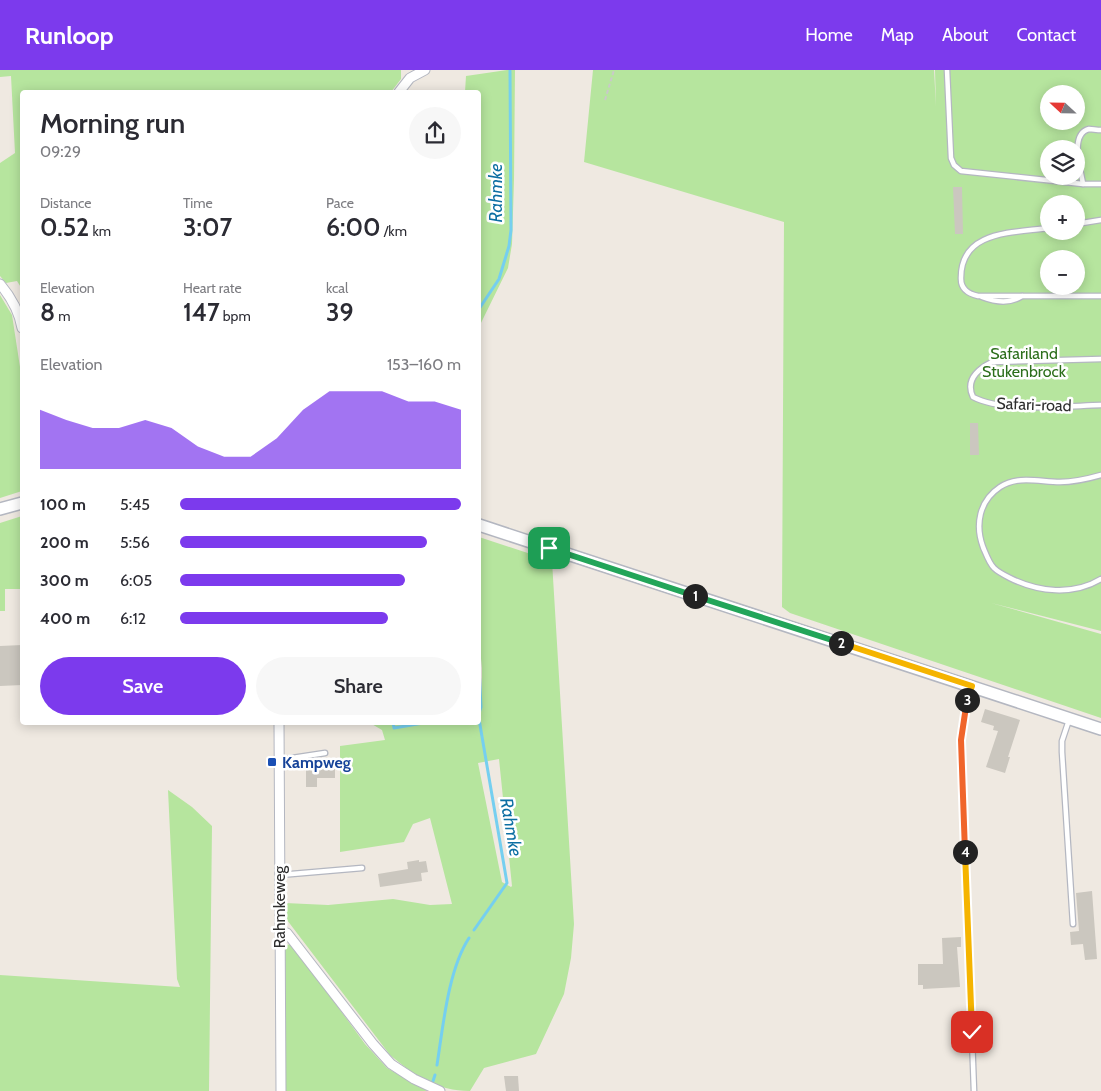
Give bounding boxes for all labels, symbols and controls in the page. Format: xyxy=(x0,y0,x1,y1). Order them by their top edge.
text: Runloop xyxy=(25,21,114,50)
text: Home xyxy=(805,24,853,46)
text: Map xyxy=(881,24,914,46)
text: About xyxy=(942,24,988,46)
text: Contact xyxy=(1016,24,1076,46)
north arrow xyxy=(1040,85,1085,130)
map controls xyxy=(1040,85,1085,295)
text: Morning run xyxy=(40,106,185,140)
button: share xyxy=(409,107,461,159)
button: layers xyxy=(1040,140,1085,185)
text: 09:29 xyxy=(40,142,81,161)
water label: Rahmke xyxy=(485,164,507,222)
text: Distance xyxy=(40,194,92,212)
text: Time xyxy=(183,194,213,212)
text: Pace xyxy=(326,194,354,212)
button: + xyxy=(1040,195,1085,240)
text: 0.52 xyxy=(40,212,89,242)
text: 3:07 xyxy=(183,212,232,242)
text: 6:00 xyxy=(326,212,381,242)
text: km xyxy=(89,222,111,240)
text: /km xyxy=(381,222,407,240)
button: − xyxy=(1040,250,1085,295)
text: Elevation xyxy=(40,279,95,297)
text: Heart rate xyxy=(183,279,242,297)
text: kcal xyxy=(326,279,348,297)
text: 8 xyxy=(40,297,55,327)
text: 147 xyxy=(183,297,220,327)
text: 39 xyxy=(326,297,354,327)
text: m xyxy=(55,307,71,325)
text: bpm xyxy=(220,307,251,325)
park label: Safariland Stukenbrock xyxy=(982,344,1067,381)
text: Elevation xyxy=(40,355,103,374)
text: 153–160 m xyxy=(387,355,461,374)
street label: Safari-road xyxy=(996,394,1072,415)
text: 100 m xyxy=(40,495,86,514)
text: 5:45 xyxy=(120,495,150,514)
pin xyxy=(528,527,570,569)
text: 200 m xyxy=(40,533,89,552)
text: 5:56 xyxy=(120,533,150,552)
icon: arrive xyxy=(535,534,563,562)
text: 300 m xyxy=(40,571,89,590)
text: 6:05 xyxy=(120,571,152,590)
pin: 1 xyxy=(682,584,708,608)
text: 1 xyxy=(693,587,698,605)
text: 400 m xyxy=(40,609,90,628)
text: 6:12 xyxy=(120,609,146,628)
pin: 2 xyxy=(828,630,854,656)
text: 2 xyxy=(838,634,845,652)
button: Save xyxy=(40,657,246,715)
button: Share xyxy=(256,657,461,715)
pin: 3 xyxy=(954,688,980,712)
text: 3 xyxy=(964,691,971,709)
place label: Kampweg xyxy=(282,753,351,772)
marker: Kampweg xyxy=(266,756,278,768)
water label: Rahmke xyxy=(495,796,527,858)
pin: 4 xyxy=(952,840,978,864)
text: 4 xyxy=(961,843,970,861)
street label: Rahmkeweg xyxy=(270,865,289,948)
pin xyxy=(951,1011,993,1053)
icon: check xyxy=(958,1018,986,1046)

